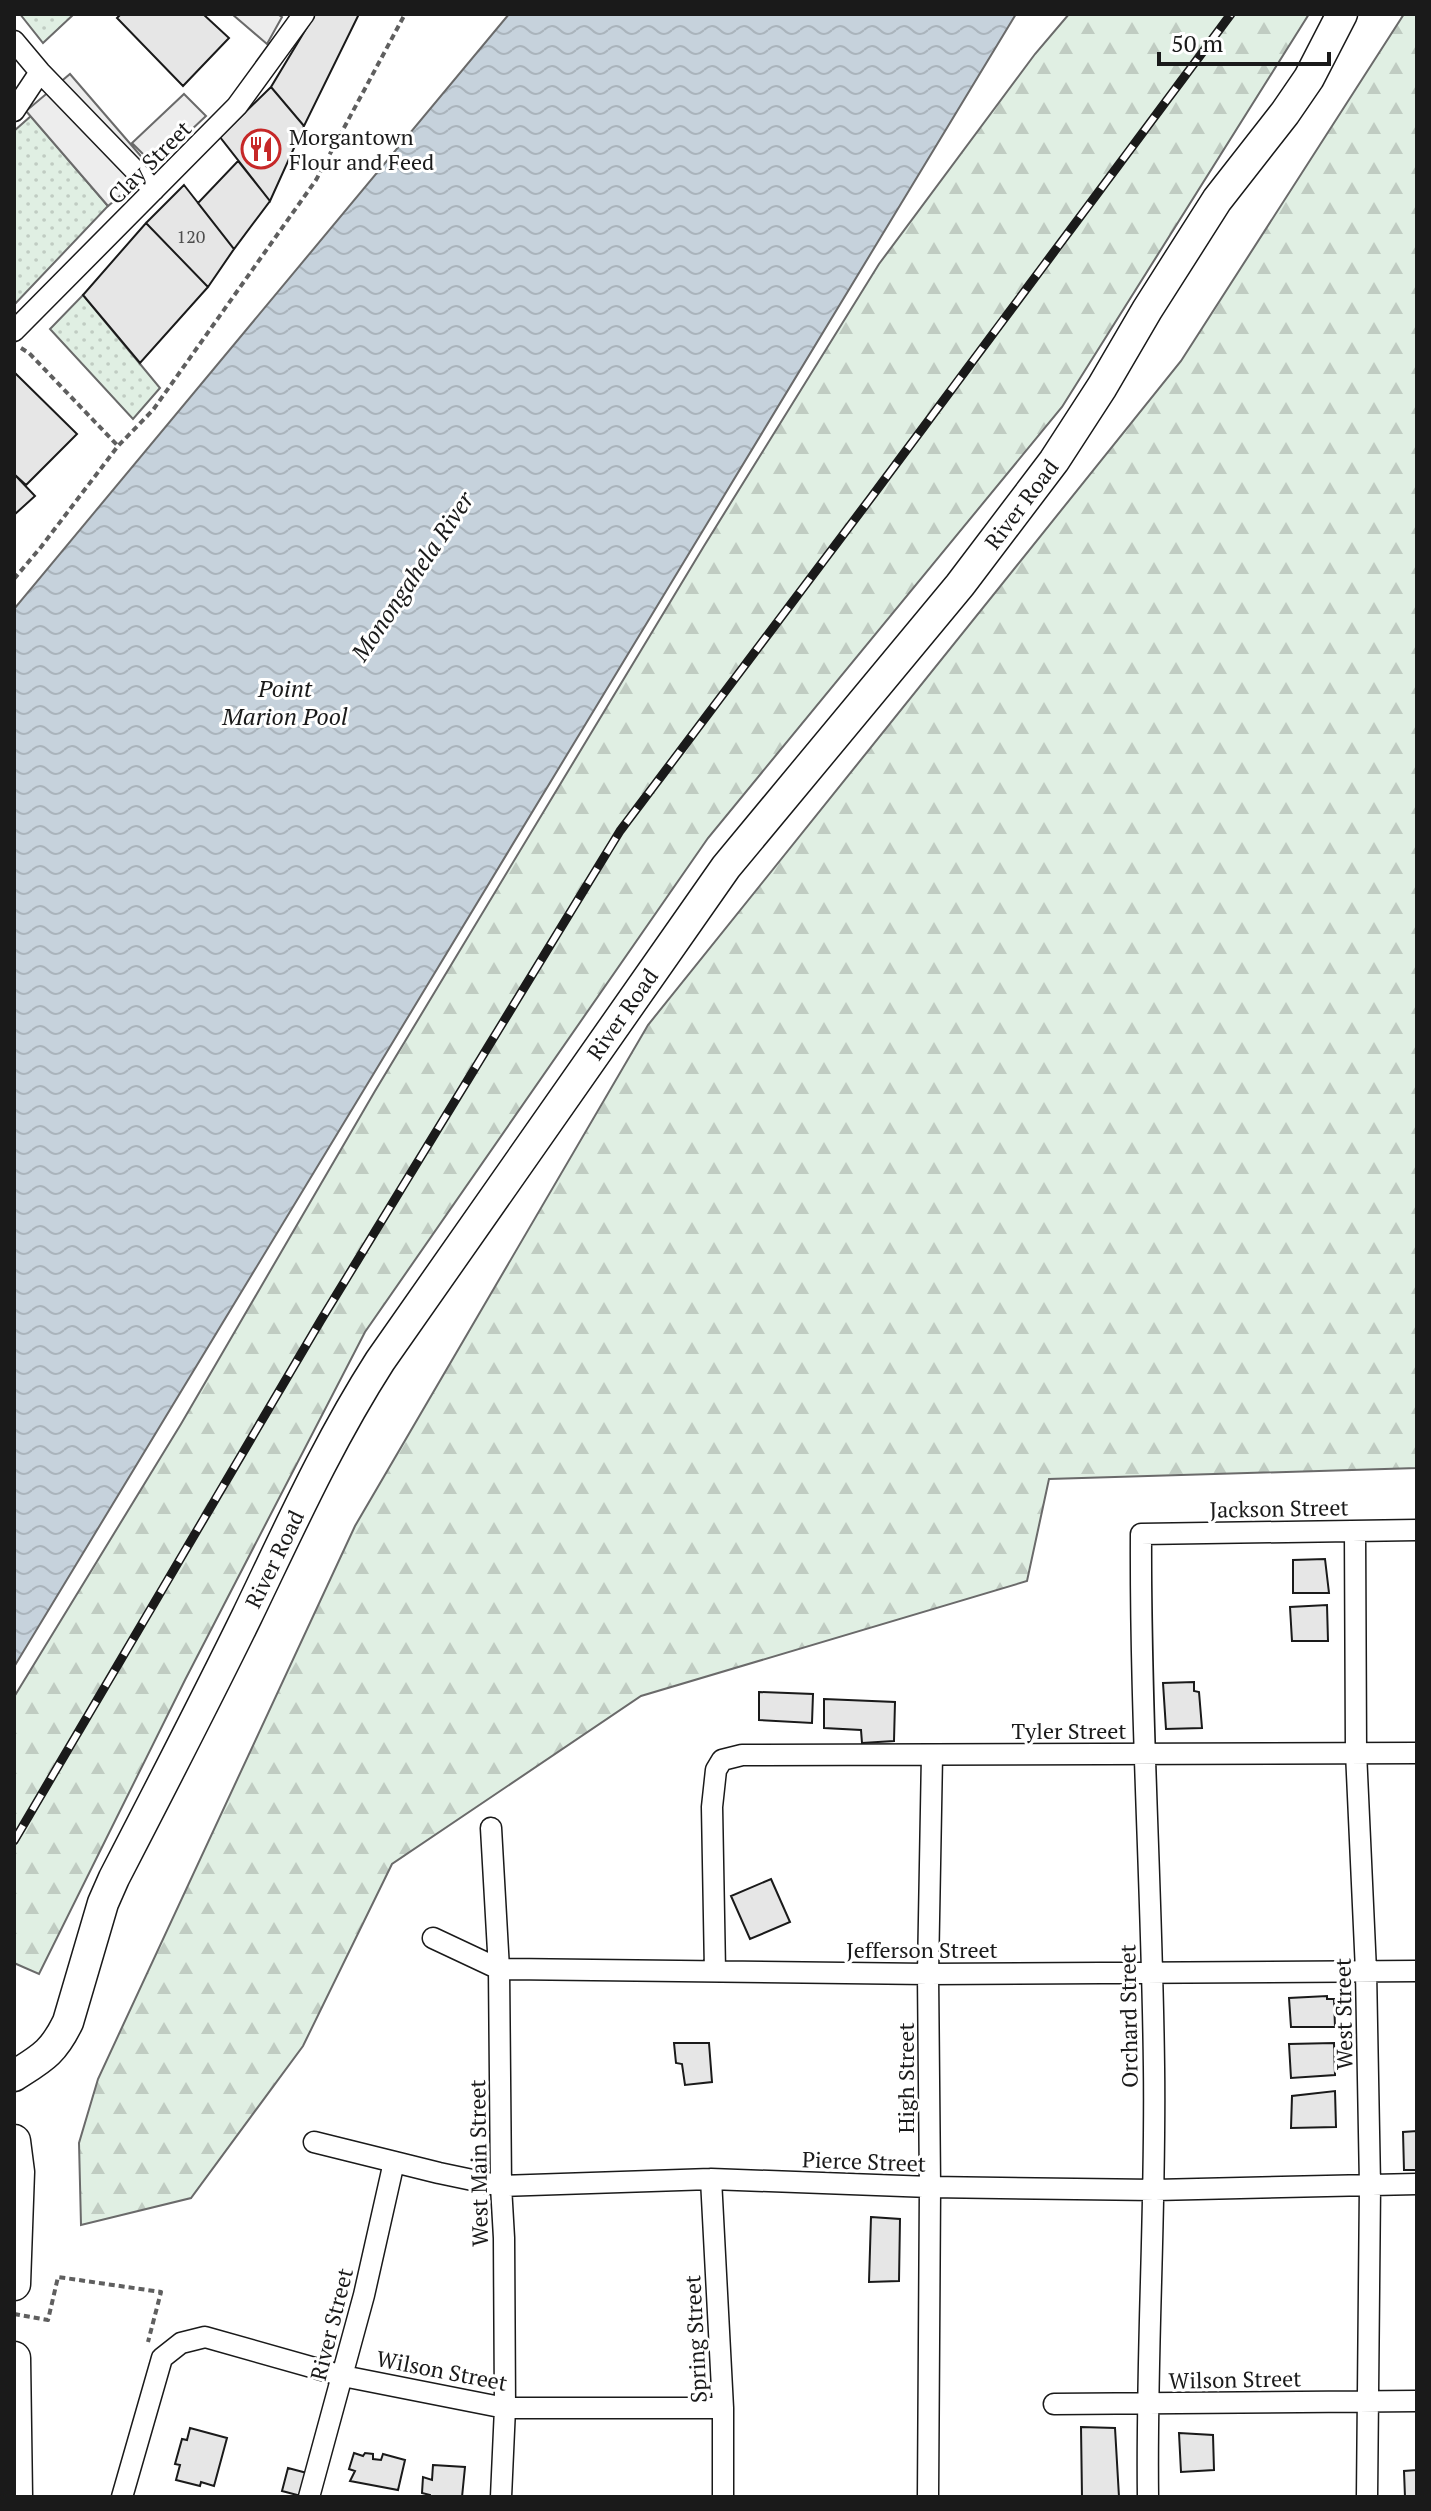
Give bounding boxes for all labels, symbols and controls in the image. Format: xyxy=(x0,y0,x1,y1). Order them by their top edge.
scale bar xyxy=(1159,16,1329,66)
text: 50 m xyxy=(1171,27,1223,59)
street label: Clay Street xyxy=(101,114,197,210)
place label: Morgantown Flour and Feed xyxy=(289,122,434,176)
restaurant icon: Morgantown Flour and Feed xyxy=(240,128,282,170)
house number: 120 xyxy=(177,224,205,248)
street label: River Road xyxy=(978,453,1064,555)
water label: Monongahela River xyxy=(343,484,481,668)
water label: Point Marion Pool xyxy=(221,672,348,732)
street label: River Road xyxy=(580,963,664,1065)
street label: Jackson Street xyxy=(1209,1492,1349,1524)
street label: River Road xyxy=(238,1505,310,1613)
street label: Tyler Street xyxy=(1012,1716,1126,1745)
street label: Jefferson Street xyxy=(846,1935,998,1964)
street label: Orchard Street xyxy=(1112,1944,1144,2088)
street label: West Street xyxy=(1328,1958,1358,2070)
street label: High Street xyxy=(891,2022,920,2134)
street label: West Main Street xyxy=(462,2079,494,2247)
street label: Pierce Street xyxy=(801,2144,927,2178)
street label: River Street xyxy=(303,2265,359,2383)
street label: Spring Street xyxy=(677,2274,713,2404)
street label: Wilson Street xyxy=(374,2343,510,2397)
street label: Wilson Street xyxy=(1168,2363,1302,2395)

